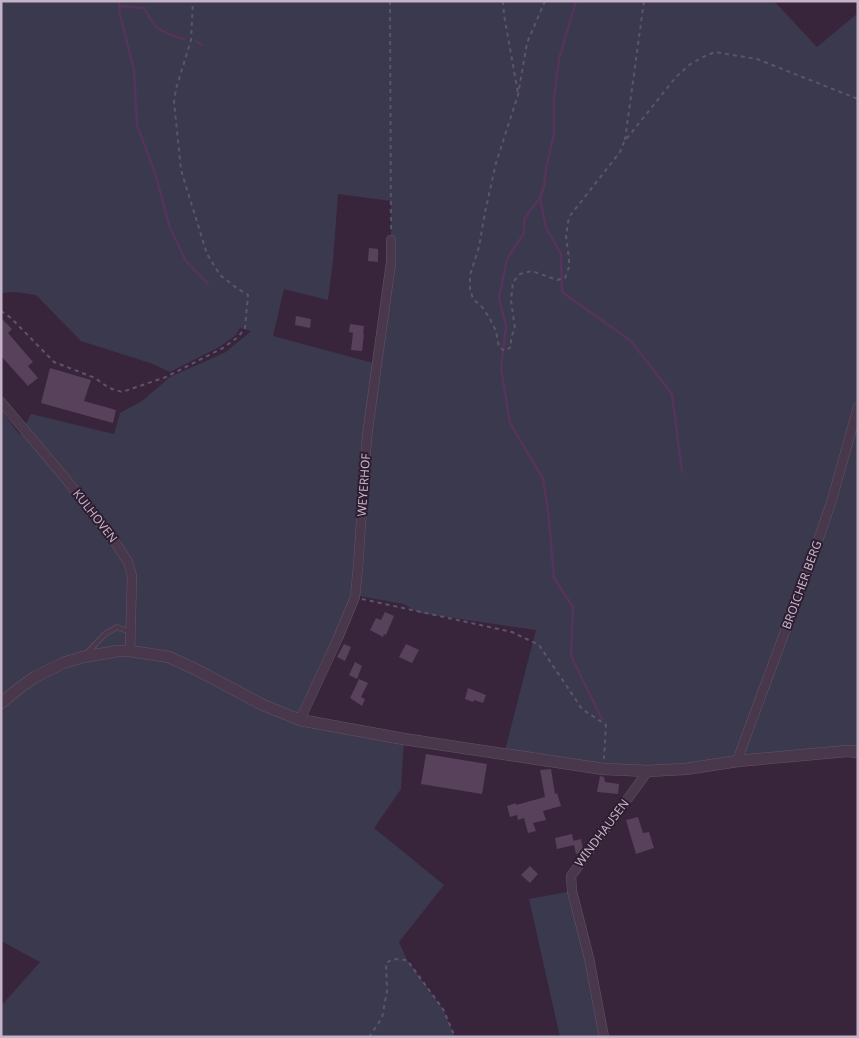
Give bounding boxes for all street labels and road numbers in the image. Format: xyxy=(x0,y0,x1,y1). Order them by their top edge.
street label: WEYERHOF xyxy=(353,453,374,517)
street label: KULHOVEN xyxy=(69,485,122,546)
street label: BROICHER BERG xyxy=(778,538,825,631)
street label: WINDHAUSEN xyxy=(570,795,633,870)

